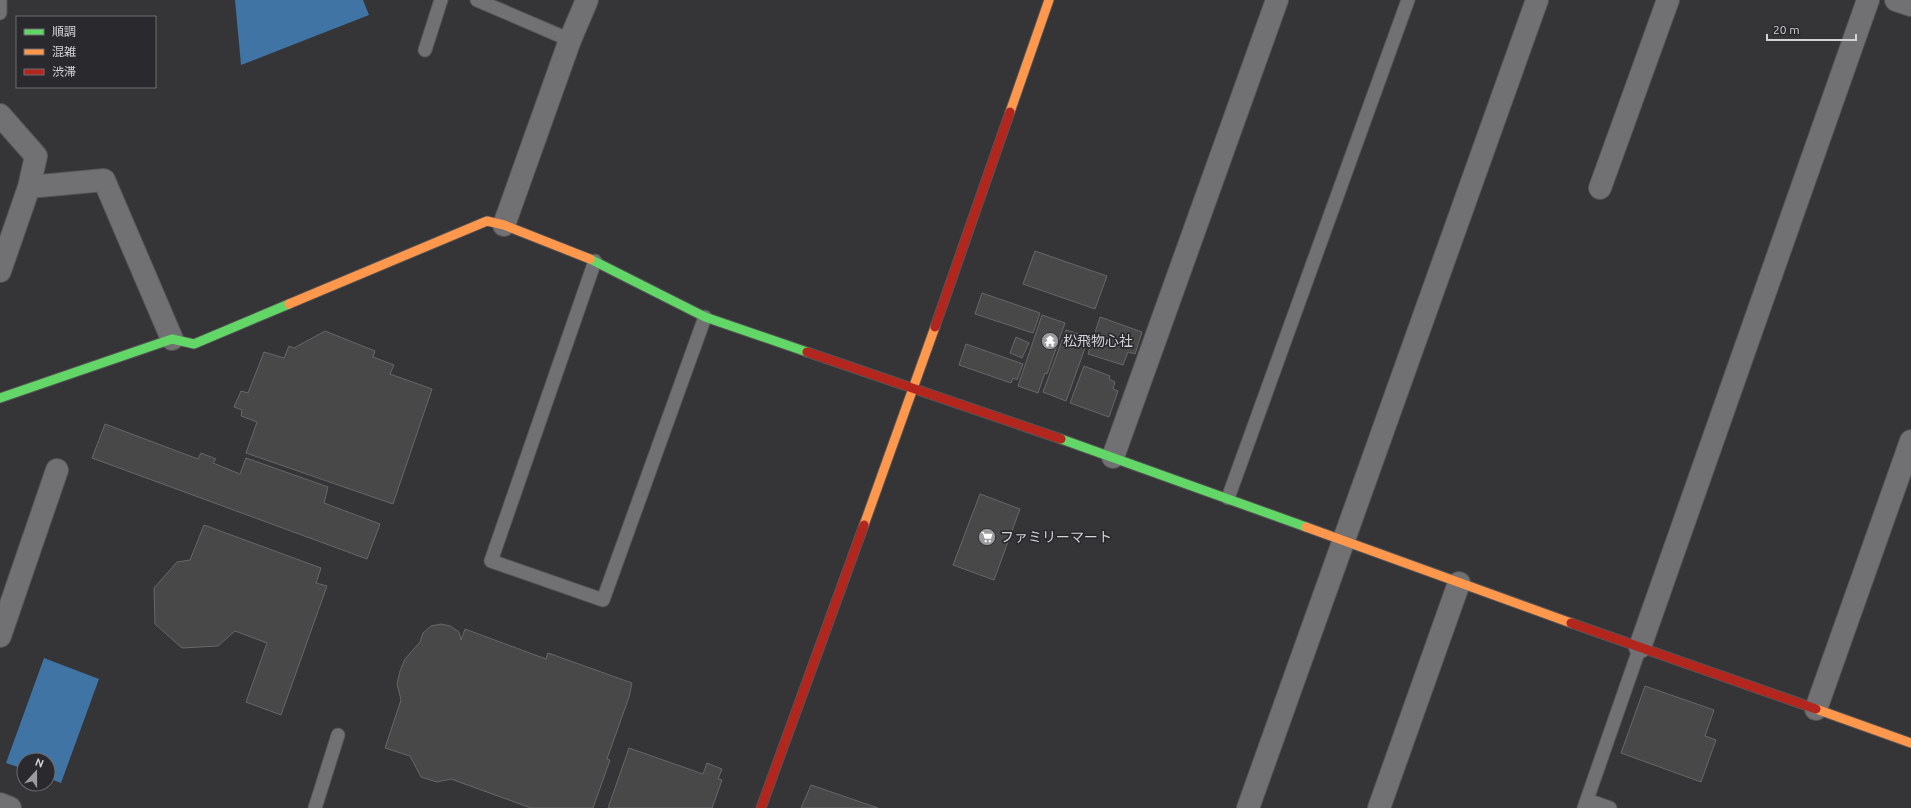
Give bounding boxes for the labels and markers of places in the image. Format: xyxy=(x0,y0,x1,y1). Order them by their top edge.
temple icon: 松飛物心社 xyxy=(1040,331,1060,351)
place label: 松飛物心社 xyxy=(1063,333,1133,349)
supermarket icon: ファミリーマート xyxy=(977,527,997,547)
place label: ファミリーマート xyxy=(1000,529,1112,545)

